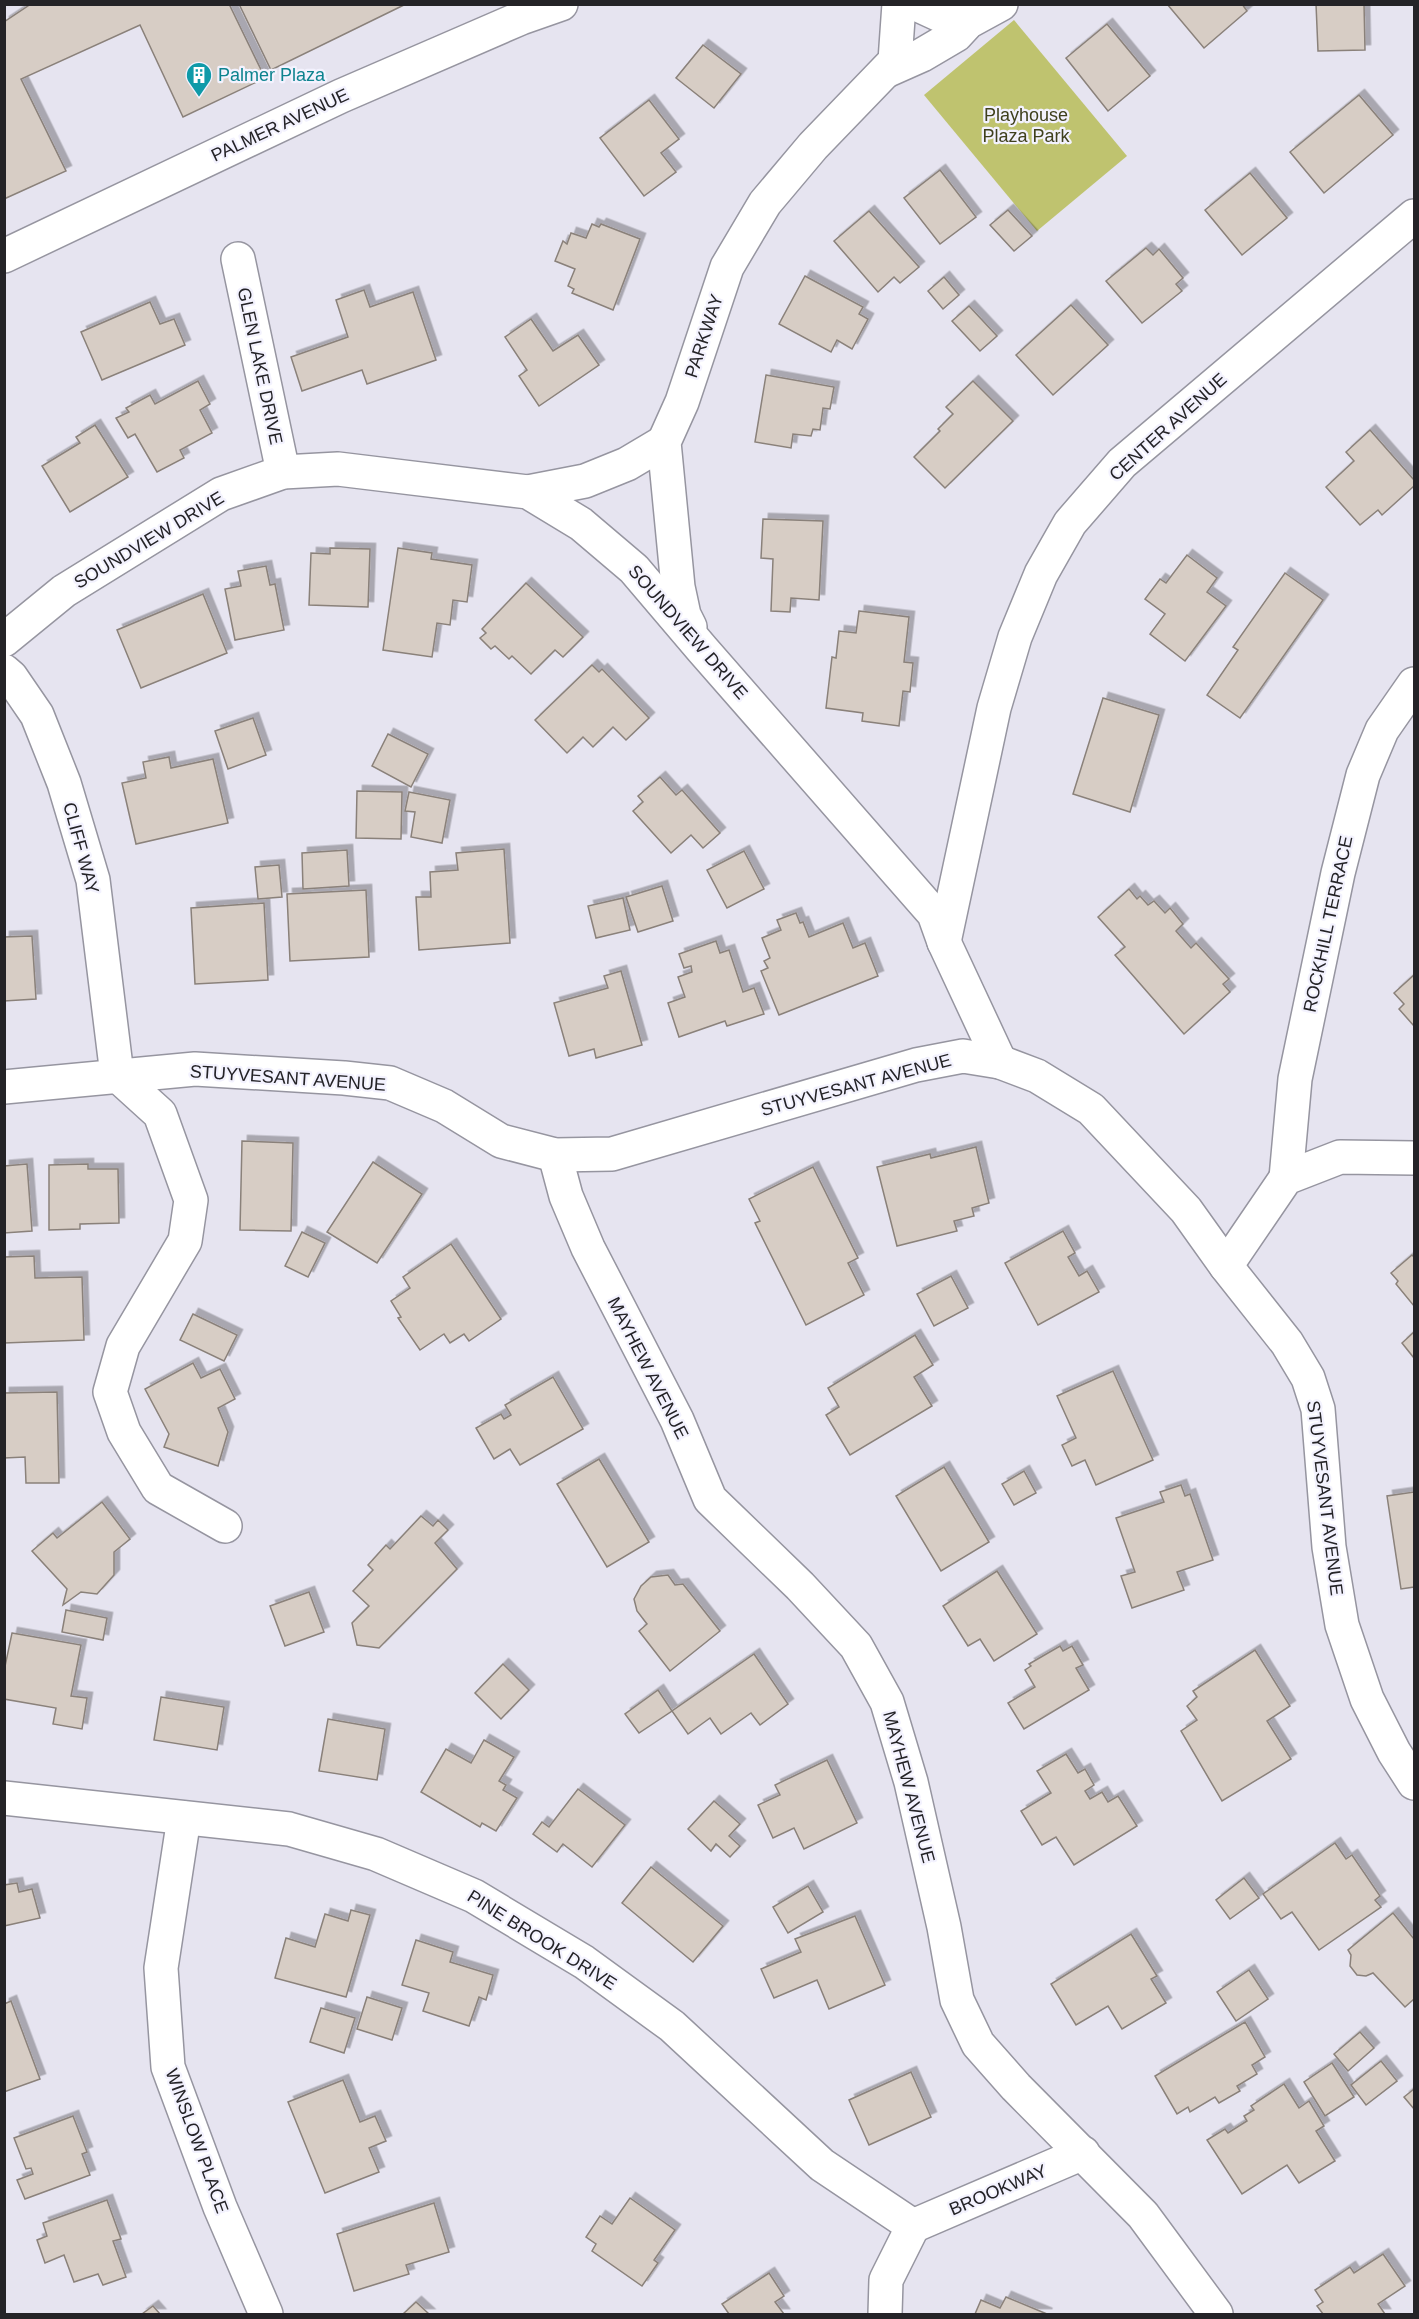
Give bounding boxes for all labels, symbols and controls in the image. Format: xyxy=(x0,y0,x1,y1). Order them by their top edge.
building icon: Palmer Plaza xyxy=(184,60,214,98)
place label: Palmer Plaza xyxy=(218,65,326,85)
street label: PALMER AVENUE xyxy=(208,84,352,166)
park label: Playhouse Plaza Park xyxy=(982,105,1071,146)
street label: GLEN LAKE DRIVE xyxy=(234,286,286,446)
street label: PARKWAY xyxy=(681,292,727,380)
street label: CENTER AVENUE xyxy=(1105,369,1231,485)
street label: SOUNDVIEW DRIVE xyxy=(71,487,227,593)
street label: SOUNDVIEW DRIVE xyxy=(624,561,752,703)
street label: CLIFF WAY xyxy=(59,800,103,896)
street label: ROCKHILL TERRACE xyxy=(1300,834,1356,1014)
street label: STUYVESANT AVENUE xyxy=(759,1050,953,1120)
street label: STUYVESANT AVENUE xyxy=(189,1061,387,1095)
street label: MAYHEW AVENUE xyxy=(604,1294,692,1442)
street label: STUYVESANT AVENUE xyxy=(1303,1399,1347,1597)
street label: MAYHEW AVENUE xyxy=(879,1709,939,1865)
street label: PINE BROOK DRIVE xyxy=(464,1886,620,1994)
street label: WINSLOW PLACE xyxy=(162,2066,232,2216)
street label: BROOKWAY xyxy=(946,2160,1050,2220)

